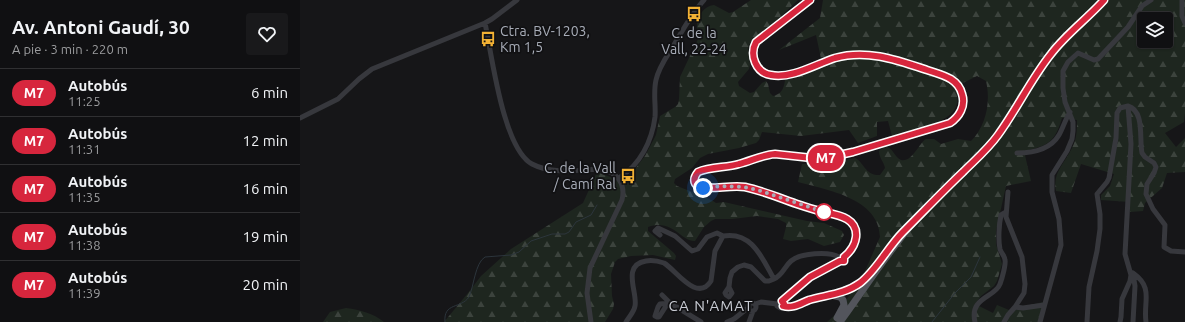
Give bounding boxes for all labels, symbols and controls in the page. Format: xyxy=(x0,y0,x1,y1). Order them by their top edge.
bus stop icon: C. de la Vall, 22-24 xyxy=(685,5,703,23)
map controls xyxy=(1137,12,1173,48)
button: layers xyxy=(1137,12,1173,48)
button: heart xyxy=(246,13,288,55)
text: Av. Antoni Gaudí, 30 xyxy=(12,16,190,38)
place label: Ctra. BV-1203, Km 1,5 xyxy=(500,23,590,55)
place label: C. de la Vall, 22-24 xyxy=(661,25,727,57)
bus stop icon: Ctra. BV-1203, Km 1,5 xyxy=(479,30,497,48)
text: A pie · 3 min · 220 m xyxy=(12,42,128,56)
text: Autobús xyxy=(68,77,127,94)
text: 6 min xyxy=(251,84,288,101)
text: M7 xyxy=(24,85,44,101)
text: 11:25 xyxy=(68,94,101,108)
text: Autobús xyxy=(68,125,127,142)
text: 12 min xyxy=(242,132,288,149)
text: M7 xyxy=(24,133,44,149)
text: 11:31 xyxy=(68,142,101,156)
line badge: M7 xyxy=(808,145,844,171)
text: M7 xyxy=(816,150,836,166)
place label: C. de la Vall / Camí Ral xyxy=(544,160,616,192)
bus stop icon: C. de la Vall / Camí Ral xyxy=(619,167,637,185)
text: Autobús xyxy=(68,173,127,190)
your location xyxy=(693,178,713,198)
text: 16 min xyxy=(242,180,288,197)
text: M7 xyxy=(24,181,44,197)
text: 11:35 xyxy=(68,190,101,204)
unlabelled marker xyxy=(815,203,833,221)
text: Autobús xyxy=(68,221,127,238)
text: 19 min xyxy=(242,228,288,245)
text: M7 xyxy=(24,229,44,245)
text: 11:38 xyxy=(68,238,101,252)
text: Autobús xyxy=(68,269,127,286)
text: 20 min xyxy=(242,276,288,293)
text: M7 xyxy=(24,277,44,293)
text: 11:39 xyxy=(68,286,101,300)
district label: CA N'AMAT xyxy=(668,297,754,314)

